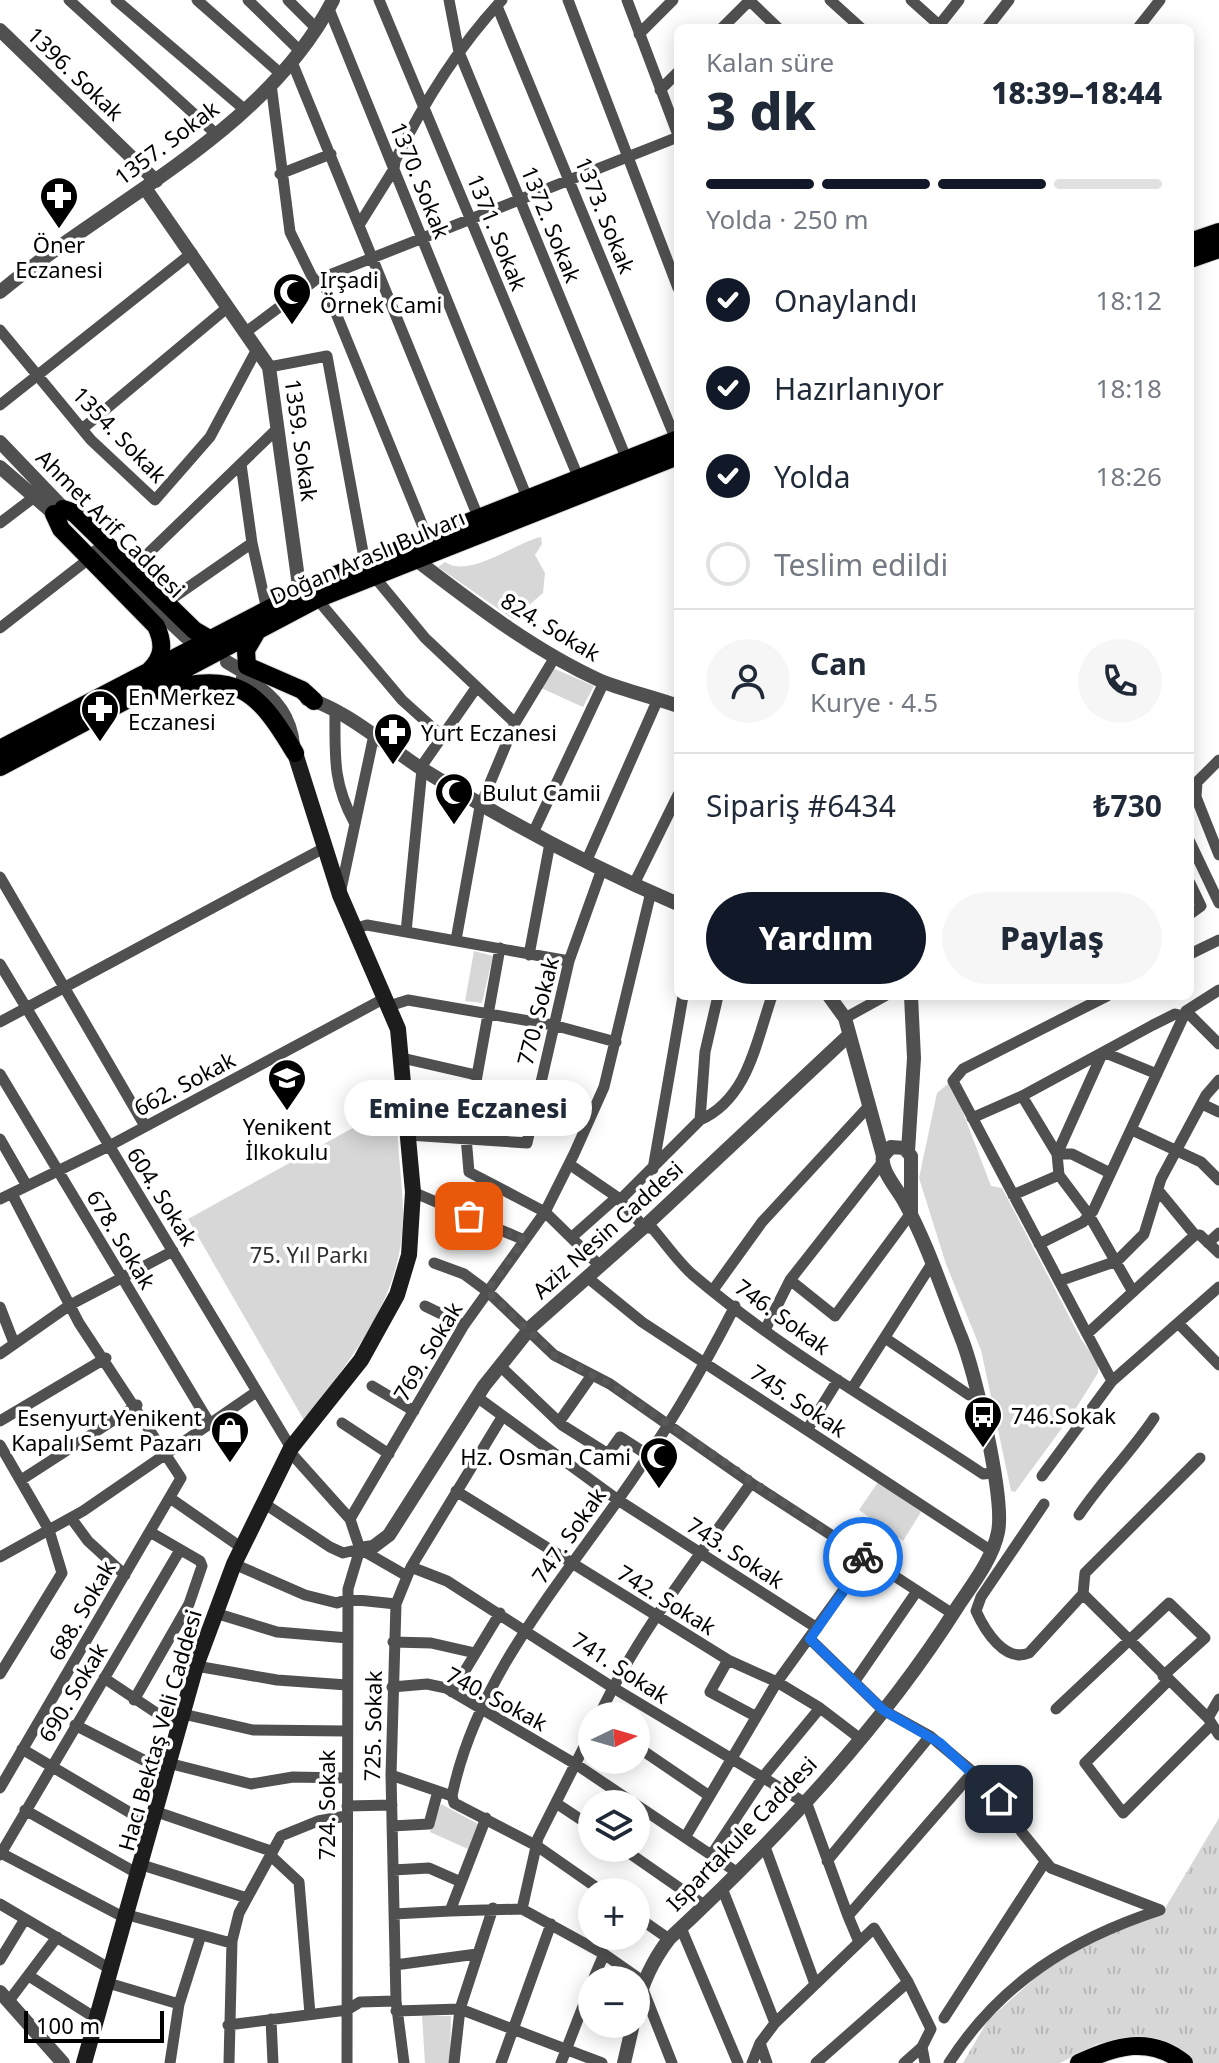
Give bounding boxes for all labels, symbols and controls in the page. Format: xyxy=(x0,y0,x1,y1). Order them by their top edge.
street label: 1396. Sokak xyxy=(21,19,131,127)
text: Kalan süre xyxy=(706,44,834,80)
text: 18:39–18:44 xyxy=(991,72,1162,113)
text: 3 dk xyxy=(706,74,816,145)
street label: 1357. Sokak xyxy=(108,93,224,191)
street label: 1370. Sokak xyxy=(384,117,458,243)
street label: 1373. Sokak xyxy=(569,152,643,278)
street label: 1372. Sokak xyxy=(515,161,589,287)
street label: 1371. Sokak xyxy=(461,169,535,295)
pharmacy icon: Öner Eczanesi xyxy=(38,175,80,230)
text: Yolda · 250 m xyxy=(706,201,869,237)
place label: Öner Eczanesi xyxy=(15,229,103,284)
place label: Irşadi Örnek Cami xyxy=(320,264,442,319)
mosque icon: Irşadi Örnek Cami xyxy=(271,271,313,326)
icon: check xyxy=(706,278,750,322)
text: Onaylandı xyxy=(774,280,917,321)
text: 18:12 xyxy=(1096,282,1162,318)
icon: check xyxy=(706,366,750,410)
text: Hazırlanıyor xyxy=(774,368,944,409)
text: 18:18 xyxy=(1096,370,1162,406)
street label: 1359. Sokak xyxy=(279,377,325,503)
street label: 1354. Sokak xyxy=(66,379,174,489)
street label: Ahmet Arif Caddesi xyxy=(30,442,192,604)
icon: check xyxy=(706,454,750,498)
text: Yolda xyxy=(774,456,851,497)
text: 18:26 xyxy=(1096,458,1162,494)
street label: Doğan Araslı Bulvarı xyxy=(265,501,469,611)
text: Teslim edildi xyxy=(774,544,948,585)
street label: 824. Sokak xyxy=(496,585,606,667)
button: person xyxy=(706,639,790,723)
button: phone xyxy=(1078,639,1162,723)
text: Can xyxy=(810,643,867,684)
place label: En Merkez Eczanesi xyxy=(128,681,235,736)
text: Kurye · 4.5 xyxy=(810,684,938,720)
pharmacy icon: En Merkez Eczanesi xyxy=(79,688,121,743)
pharmacy icon: Yurt Eczanesi xyxy=(372,711,414,766)
place label: Yurt Eczanesi xyxy=(421,717,557,747)
mosque icon: Bulut Camii xyxy=(433,771,475,826)
place label: Bulut Camii xyxy=(482,777,601,807)
text: Sipariş #6434 xyxy=(706,785,896,826)
text: ₺730 xyxy=(1093,785,1162,826)
button: Yardım xyxy=(706,892,926,984)
button: Paylaş xyxy=(942,892,1162,984)
street label: 770. Sokak xyxy=(509,953,565,1068)
street label: 662. Sokak xyxy=(128,1044,240,1122)
school or university icon: Yenikent İlkokulu xyxy=(266,1057,308,1112)
callout: Emine Eczanesi xyxy=(345,1080,593,1136)
text: Emine Eczanesi xyxy=(368,1090,568,1126)
place label: Yenikent İlkokulu xyxy=(243,1111,331,1166)
street label: 604. Sokak xyxy=(121,1141,205,1251)
street label: Aziz Nesin Caddesi xyxy=(525,1153,689,1305)
pin xyxy=(435,1182,503,1250)
street label: 678. Sokak xyxy=(81,1184,163,1294)
icon: bag xyxy=(447,1194,491,1238)
park label: 75. Yıl Parkı xyxy=(250,1239,368,1269)
street label: 746. Sokak xyxy=(729,1271,837,1361)
street label: 769. Sokak xyxy=(386,1296,468,1406)
street label: 745. Sokak xyxy=(745,1357,853,1443)
bus stop icon: 746.Sokak xyxy=(962,1394,1004,1449)
place label: 746.Sokak xyxy=(1011,1400,1116,1430)
place label: Esenyurt Yenikent Kapalı Semt Pazarı xyxy=(11,1402,202,1457)
shop icon: Esenyurt Yenikent Kapalı Semt Pazarı xyxy=(209,1409,251,1464)
mosque icon: Hz. Osman Cami xyxy=(638,1435,680,1490)
place label: Hz. Osman Cami xyxy=(460,1441,631,1471)
street label: 747. Sokak xyxy=(524,1481,612,1589)
street label: 743. Sokak xyxy=(681,1509,791,1595)
courier xyxy=(823,1517,903,1597)
icon: bike xyxy=(841,1535,885,1579)
street label: 688. Sokak xyxy=(40,1554,122,1665)
street label: 742. Sokak xyxy=(612,1557,722,1641)
street label: Hacı Bektaş Veli Caddesi xyxy=(110,1606,208,1854)
street label: 741. Sokak xyxy=(566,1624,676,1710)
street label: 690. Sokak xyxy=(31,1637,113,1747)
street label: 740. Sokak xyxy=(441,1659,553,1737)
street label: 725. Sokak xyxy=(356,1670,388,1782)
north arrow xyxy=(578,1702,650,1774)
map controls xyxy=(578,1702,650,2038)
street label: 724. Sokak xyxy=(311,1749,341,1860)
street label: Ispartakule Caddesi xyxy=(659,1749,823,1917)
pin xyxy=(965,1765,1033,1833)
icon: home xyxy=(977,1777,1021,1821)
button: layers xyxy=(578,1790,650,1862)
button: + xyxy=(578,1878,650,1950)
button: − xyxy=(578,1966,650,2038)
scale bar xyxy=(24,2007,164,2043)
text: 100 m xyxy=(36,2010,100,2040)

